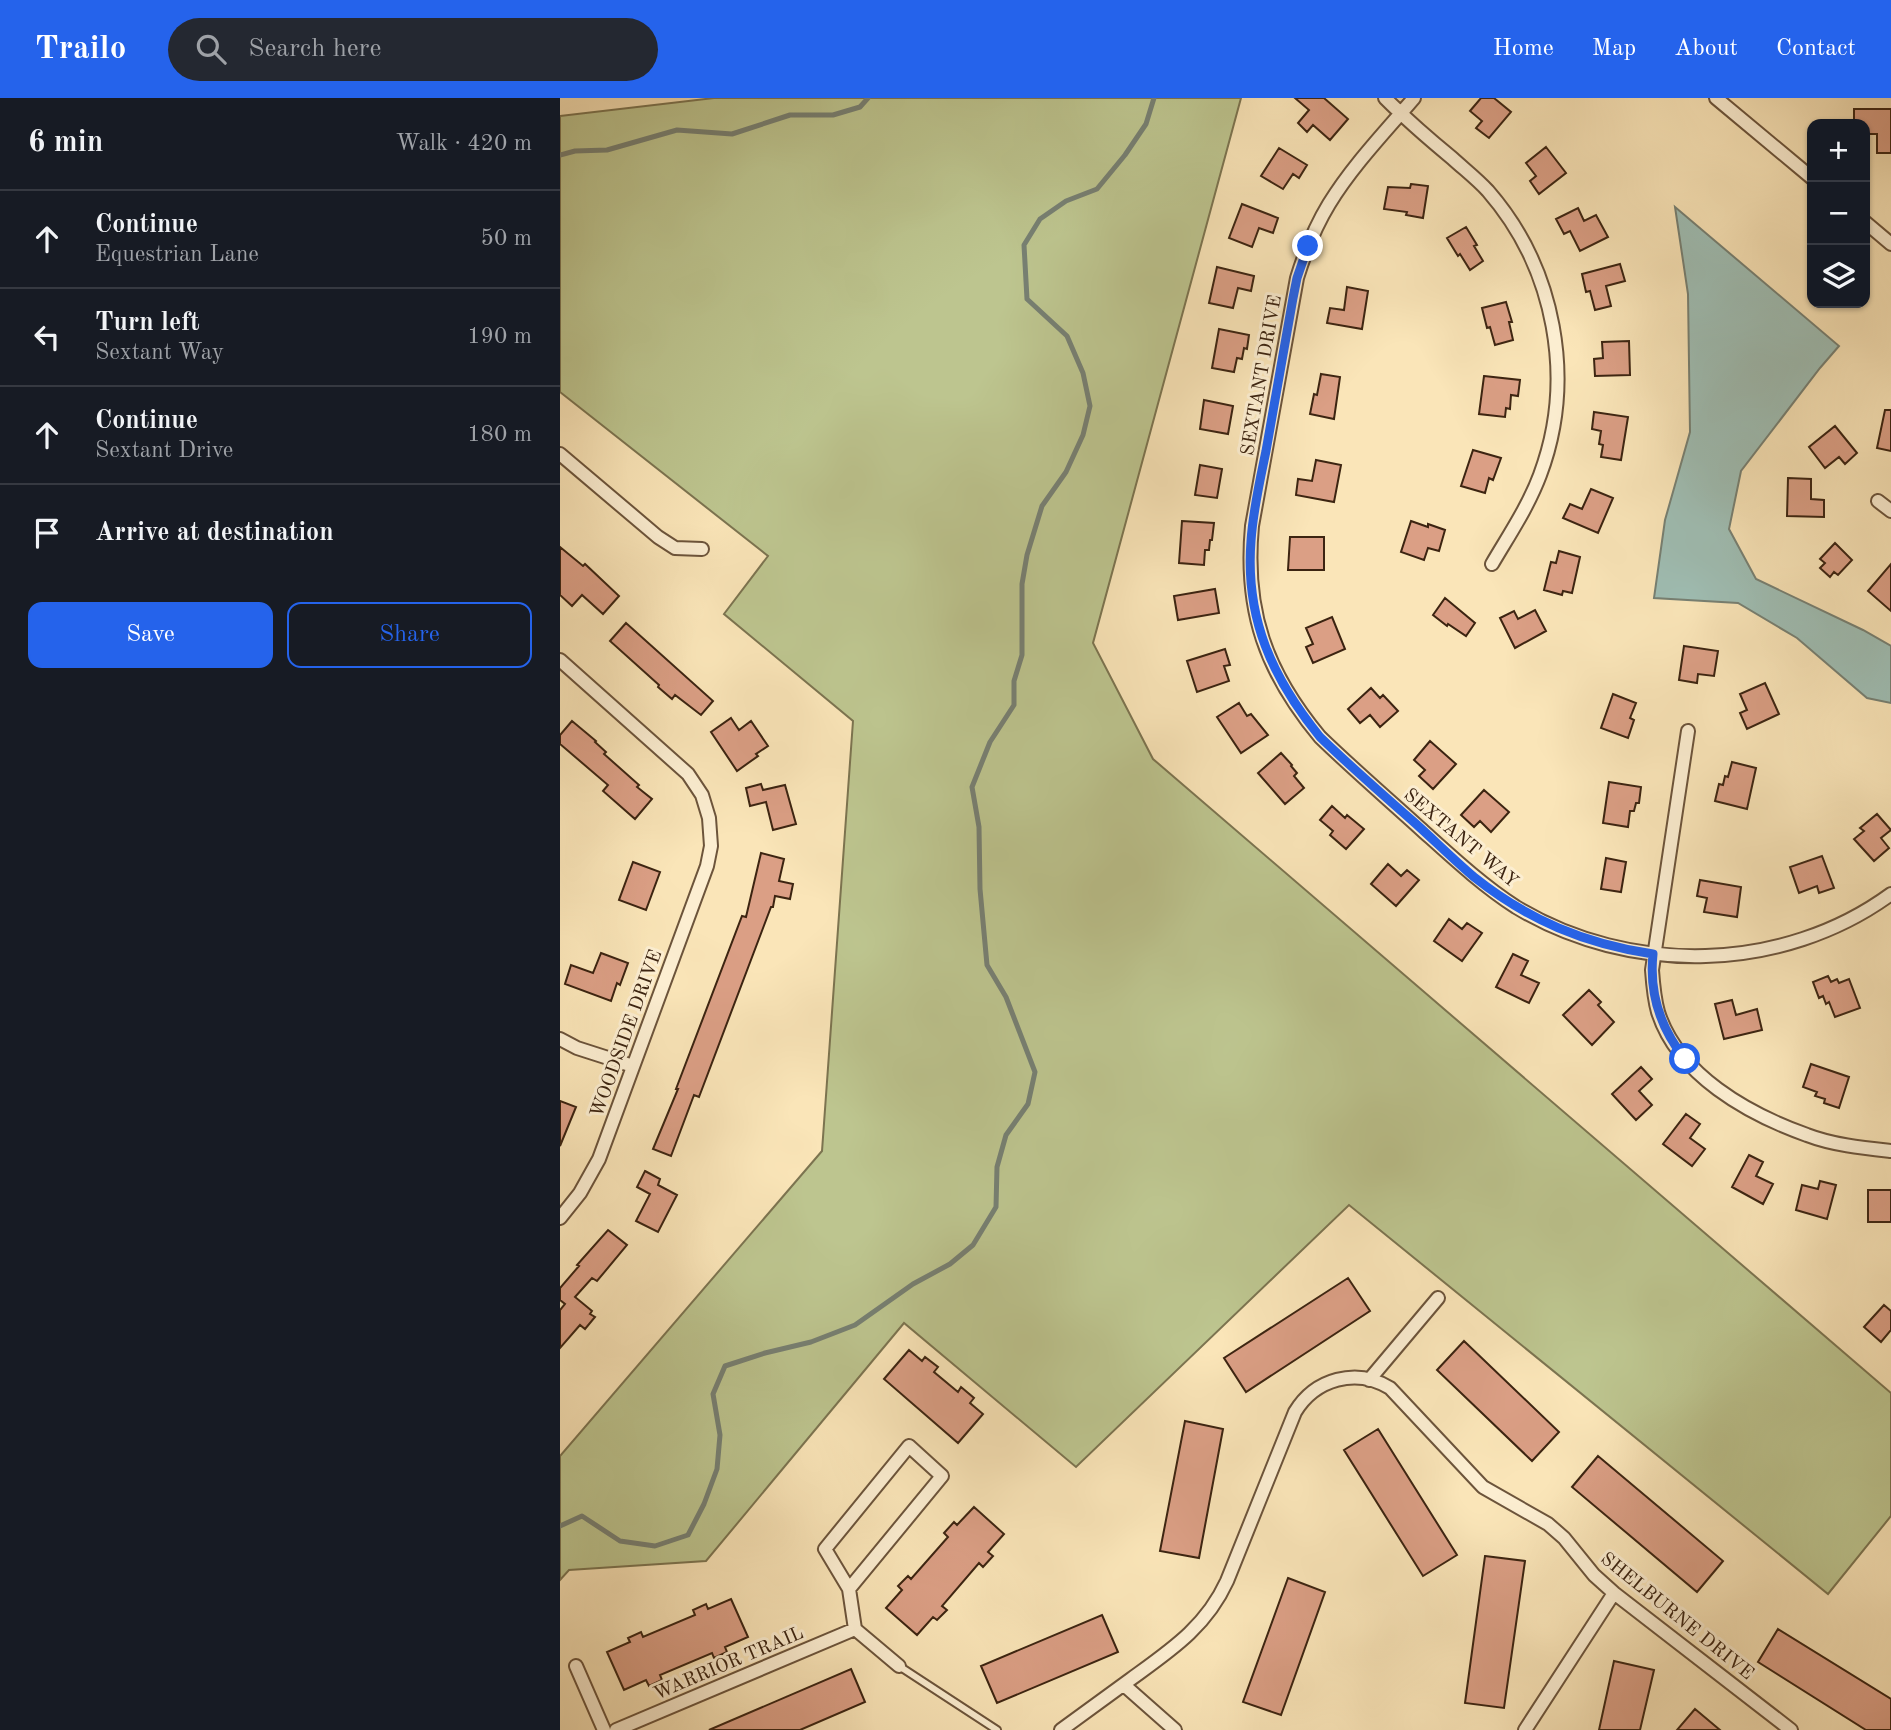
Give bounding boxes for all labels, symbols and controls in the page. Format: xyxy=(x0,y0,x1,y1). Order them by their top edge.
search box xyxy=(168,18,658,81)
icon: search xyxy=(192,30,230,68)
text: Trailo xyxy=(35,33,126,66)
text: Search here xyxy=(248,36,381,62)
text: Home xyxy=(1493,37,1554,61)
text: Map xyxy=(1592,37,1636,61)
text: About xyxy=(1674,37,1738,61)
text: Contact xyxy=(1776,37,1856,61)
map controls xyxy=(1807,119,1870,308)
button: + xyxy=(1807,119,1870,182)
text: 6 min xyxy=(28,128,103,158)
text: Walk · 420 m xyxy=(396,132,532,155)
button: − xyxy=(1807,182,1870,245)
text: Continue xyxy=(95,212,198,238)
icon: ahead xyxy=(28,220,66,258)
text: 50 m xyxy=(481,227,532,250)
route end xyxy=(1292,230,1323,261)
text: Equestrian Lane xyxy=(95,243,259,266)
button: layers xyxy=(1807,245,1870,308)
street label: SEXTANT DRIVE xyxy=(1239,294,1286,457)
text: Turn left xyxy=(95,310,200,336)
icon: left xyxy=(28,318,66,356)
text: 190 m xyxy=(467,325,532,348)
text: Sextant Way xyxy=(95,341,224,364)
text: Continue xyxy=(95,408,198,434)
icon: ahead xyxy=(28,416,66,454)
text: 180 m xyxy=(467,423,532,446)
text: Sextant Drive xyxy=(95,439,233,462)
icon: arrive xyxy=(28,514,66,552)
text: Arrive at destination xyxy=(95,520,334,546)
button: Save xyxy=(28,602,273,668)
button: Share xyxy=(287,602,532,668)
street label: SEXTANT WAY xyxy=(1400,786,1521,892)
street label: WOODSIDE DRIVE xyxy=(588,948,666,1120)
route start xyxy=(1669,1043,1700,1074)
street label: SHELBURNE DRIVE xyxy=(1596,1550,1756,1684)
street label: WARRIOR TRAIL xyxy=(651,1624,807,1704)

